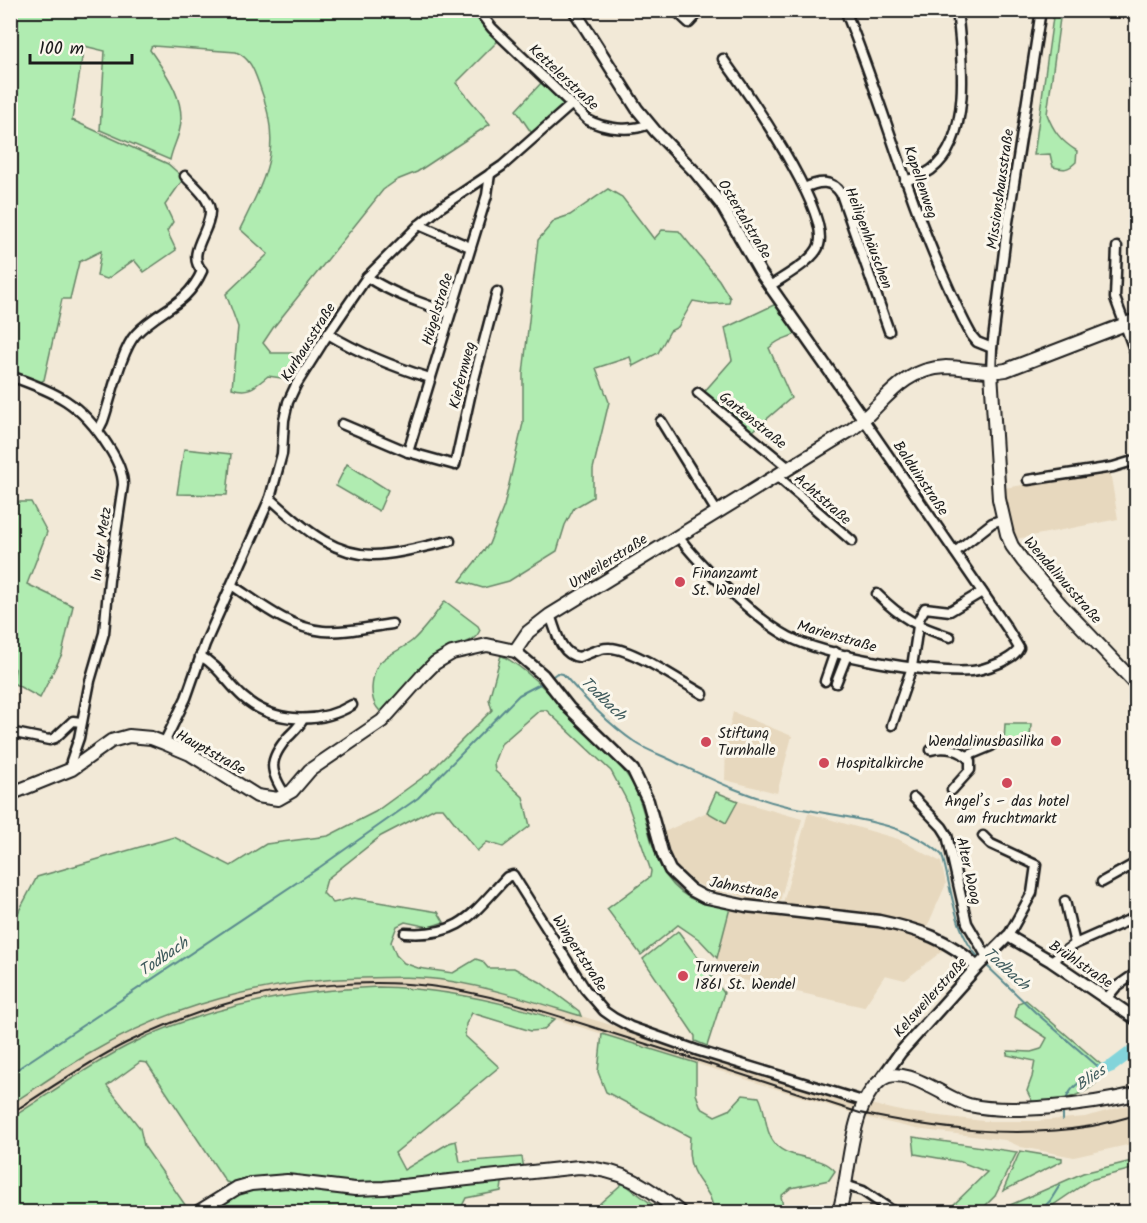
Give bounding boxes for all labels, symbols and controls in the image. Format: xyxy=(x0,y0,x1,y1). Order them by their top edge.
scale bar xyxy=(30,27,132,65)
text: 100 m xyxy=(39,35,84,64)
street label: Kettelerstraße xyxy=(523,39,604,117)
street label: Missionshausstraße xyxy=(981,127,1021,251)
street label: Kapellenweg xyxy=(896,143,944,222)
street label: Ostertalstraße xyxy=(711,175,778,264)
street label: Heiligenhäuschen xyxy=(838,184,899,293)
street label: Hügelstraße xyxy=(416,270,460,348)
street label: Kurhausstraße xyxy=(275,298,343,387)
street label: Kiefernweg xyxy=(443,339,483,411)
street label: Gartenstraße xyxy=(713,386,792,456)
street label: Balduinstraße xyxy=(886,436,954,521)
street label: Achtstraße xyxy=(788,468,857,532)
street label: In der Metz xyxy=(85,505,119,583)
street label: Urweilerstraße xyxy=(564,528,653,596)
street label: Wendalinusstraße xyxy=(1017,531,1107,630)
place label: Finanzamt St. Wendel xyxy=(692,562,760,603)
marker: Finanzamt St. Wendel xyxy=(673,575,687,589)
street label: Marienstraße xyxy=(794,614,880,660)
water label: Todbach xyxy=(574,671,633,728)
place label: Stiftung Turnhalle xyxy=(718,722,776,763)
street label: Hauptstraße xyxy=(171,724,250,782)
place label: Wendalinusbasilika xyxy=(928,730,1044,754)
marker: Wendalinusbasilika xyxy=(1049,734,1063,748)
marker: Stiftung Turnhalle xyxy=(699,735,713,749)
place label: Hospitalkirche xyxy=(836,752,924,776)
marker: Hospitalkirche xyxy=(817,756,831,770)
marker: Angel’s – das hotel am fruchtmarkt xyxy=(1000,776,1014,790)
place label: Angel’s – das hotel am fruchtmarkt xyxy=(945,790,1070,831)
street label: Alter Woog xyxy=(949,835,987,907)
street label: Jahnstraße xyxy=(707,871,781,907)
street label: Wingertstraße xyxy=(545,910,613,997)
water label: Todbach xyxy=(134,931,195,983)
street label: Brühlstraße xyxy=(1043,934,1118,995)
water label: Todbach xyxy=(977,941,1036,998)
street label: Kelsweilerstraße xyxy=(888,952,974,1043)
place label: Turnverein 1861 St. Wendel xyxy=(695,956,796,997)
marker: Turnverein 1861 St. Wendel xyxy=(676,969,690,983)
water label: Blies xyxy=(1071,1058,1113,1098)

